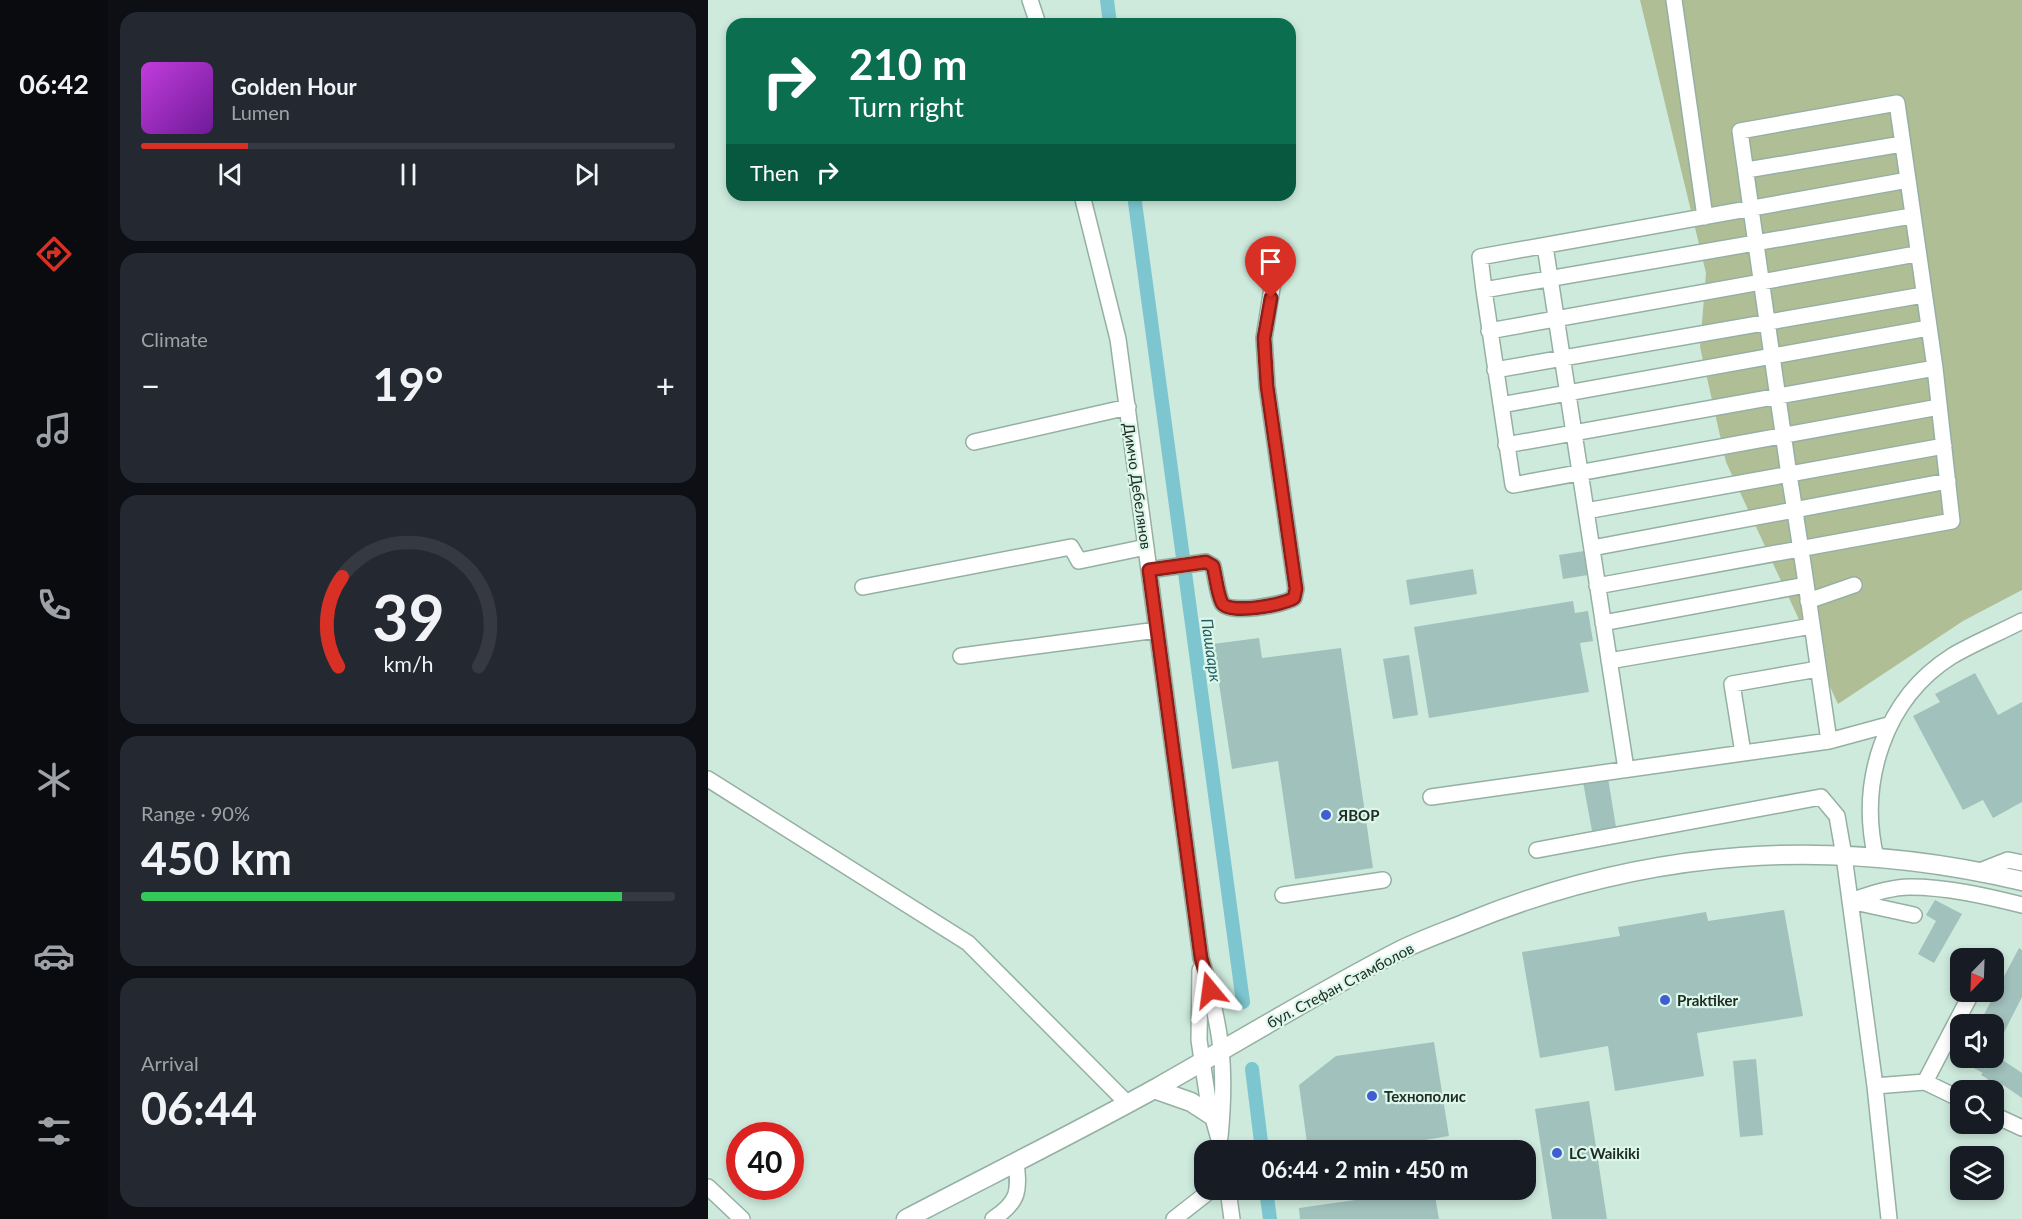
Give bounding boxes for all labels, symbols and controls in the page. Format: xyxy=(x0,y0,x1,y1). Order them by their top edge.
text: 210 m xyxy=(849,39,967,89)
icon: right xyxy=(750,42,828,120)
text: 06:42 xyxy=(19,67,89,100)
text: Golden Hour xyxy=(231,73,357,100)
text: Turn right xyxy=(849,90,964,123)
text: Lumen xyxy=(231,100,290,124)
icon: right xyxy=(811,156,844,189)
icon: previous xyxy=(214,158,247,191)
icon: pause xyxy=(392,158,425,191)
icon: next xyxy=(570,158,603,191)
text: Then xyxy=(750,159,799,186)
icon: directions xyxy=(33,233,75,275)
pin xyxy=(1245,236,1296,298)
icon: arrive xyxy=(1254,245,1287,278)
text: Climate xyxy=(141,327,208,351)
text: 19° xyxy=(373,357,443,411)
text: − xyxy=(141,365,160,405)
text: + xyxy=(656,365,675,405)
icon: music xyxy=(33,409,75,451)
street label: Димчо Дебелянов xyxy=(1120,422,1156,550)
text: 39 xyxy=(372,579,444,654)
icon: phone xyxy=(33,584,75,626)
water label: Пашаарк xyxy=(1198,617,1226,683)
text: km/h xyxy=(383,651,433,677)
icon: climate xyxy=(33,759,75,801)
text: Range · 90% xyxy=(141,801,250,825)
place label: ЯВОР xyxy=(1337,806,1379,824)
marker: ЯВОР xyxy=(1319,808,1333,822)
text: 450 km xyxy=(141,831,292,885)
icon: car xyxy=(33,935,75,977)
street label: бул. Стефан Стамболов xyxy=(1263,939,1417,1031)
north arrow xyxy=(1950,948,2004,1002)
map controls xyxy=(1950,948,2004,1200)
position arrow xyxy=(1178,958,1242,1022)
place label: Praktiker xyxy=(1677,991,1739,1009)
marker: Praktiker xyxy=(1658,993,1672,1007)
button: sound xyxy=(1950,1014,2004,1068)
text: Arrival xyxy=(141,1051,199,1075)
button: search xyxy=(1950,1080,2004,1134)
text: 06:44 xyxy=(141,1081,257,1135)
place label: Технополис xyxy=(1384,1087,1466,1105)
marker: Технополис xyxy=(1365,1089,1379,1103)
icon: filters xyxy=(33,1110,75,1152)
speed limit sign: 40 xyxy=(726,1122,804,1200)
place label: LC Waikiki xyxy=(1569,1144,1640,1162)
marker: LC Waikiki xyxy=(1550,1146,1564,1160)
button: layers xyxy=(1950,1146,2004,1200)
text: 06:44 · 2 min · 450 m xyxy=(1262,1156,1468,1183)

